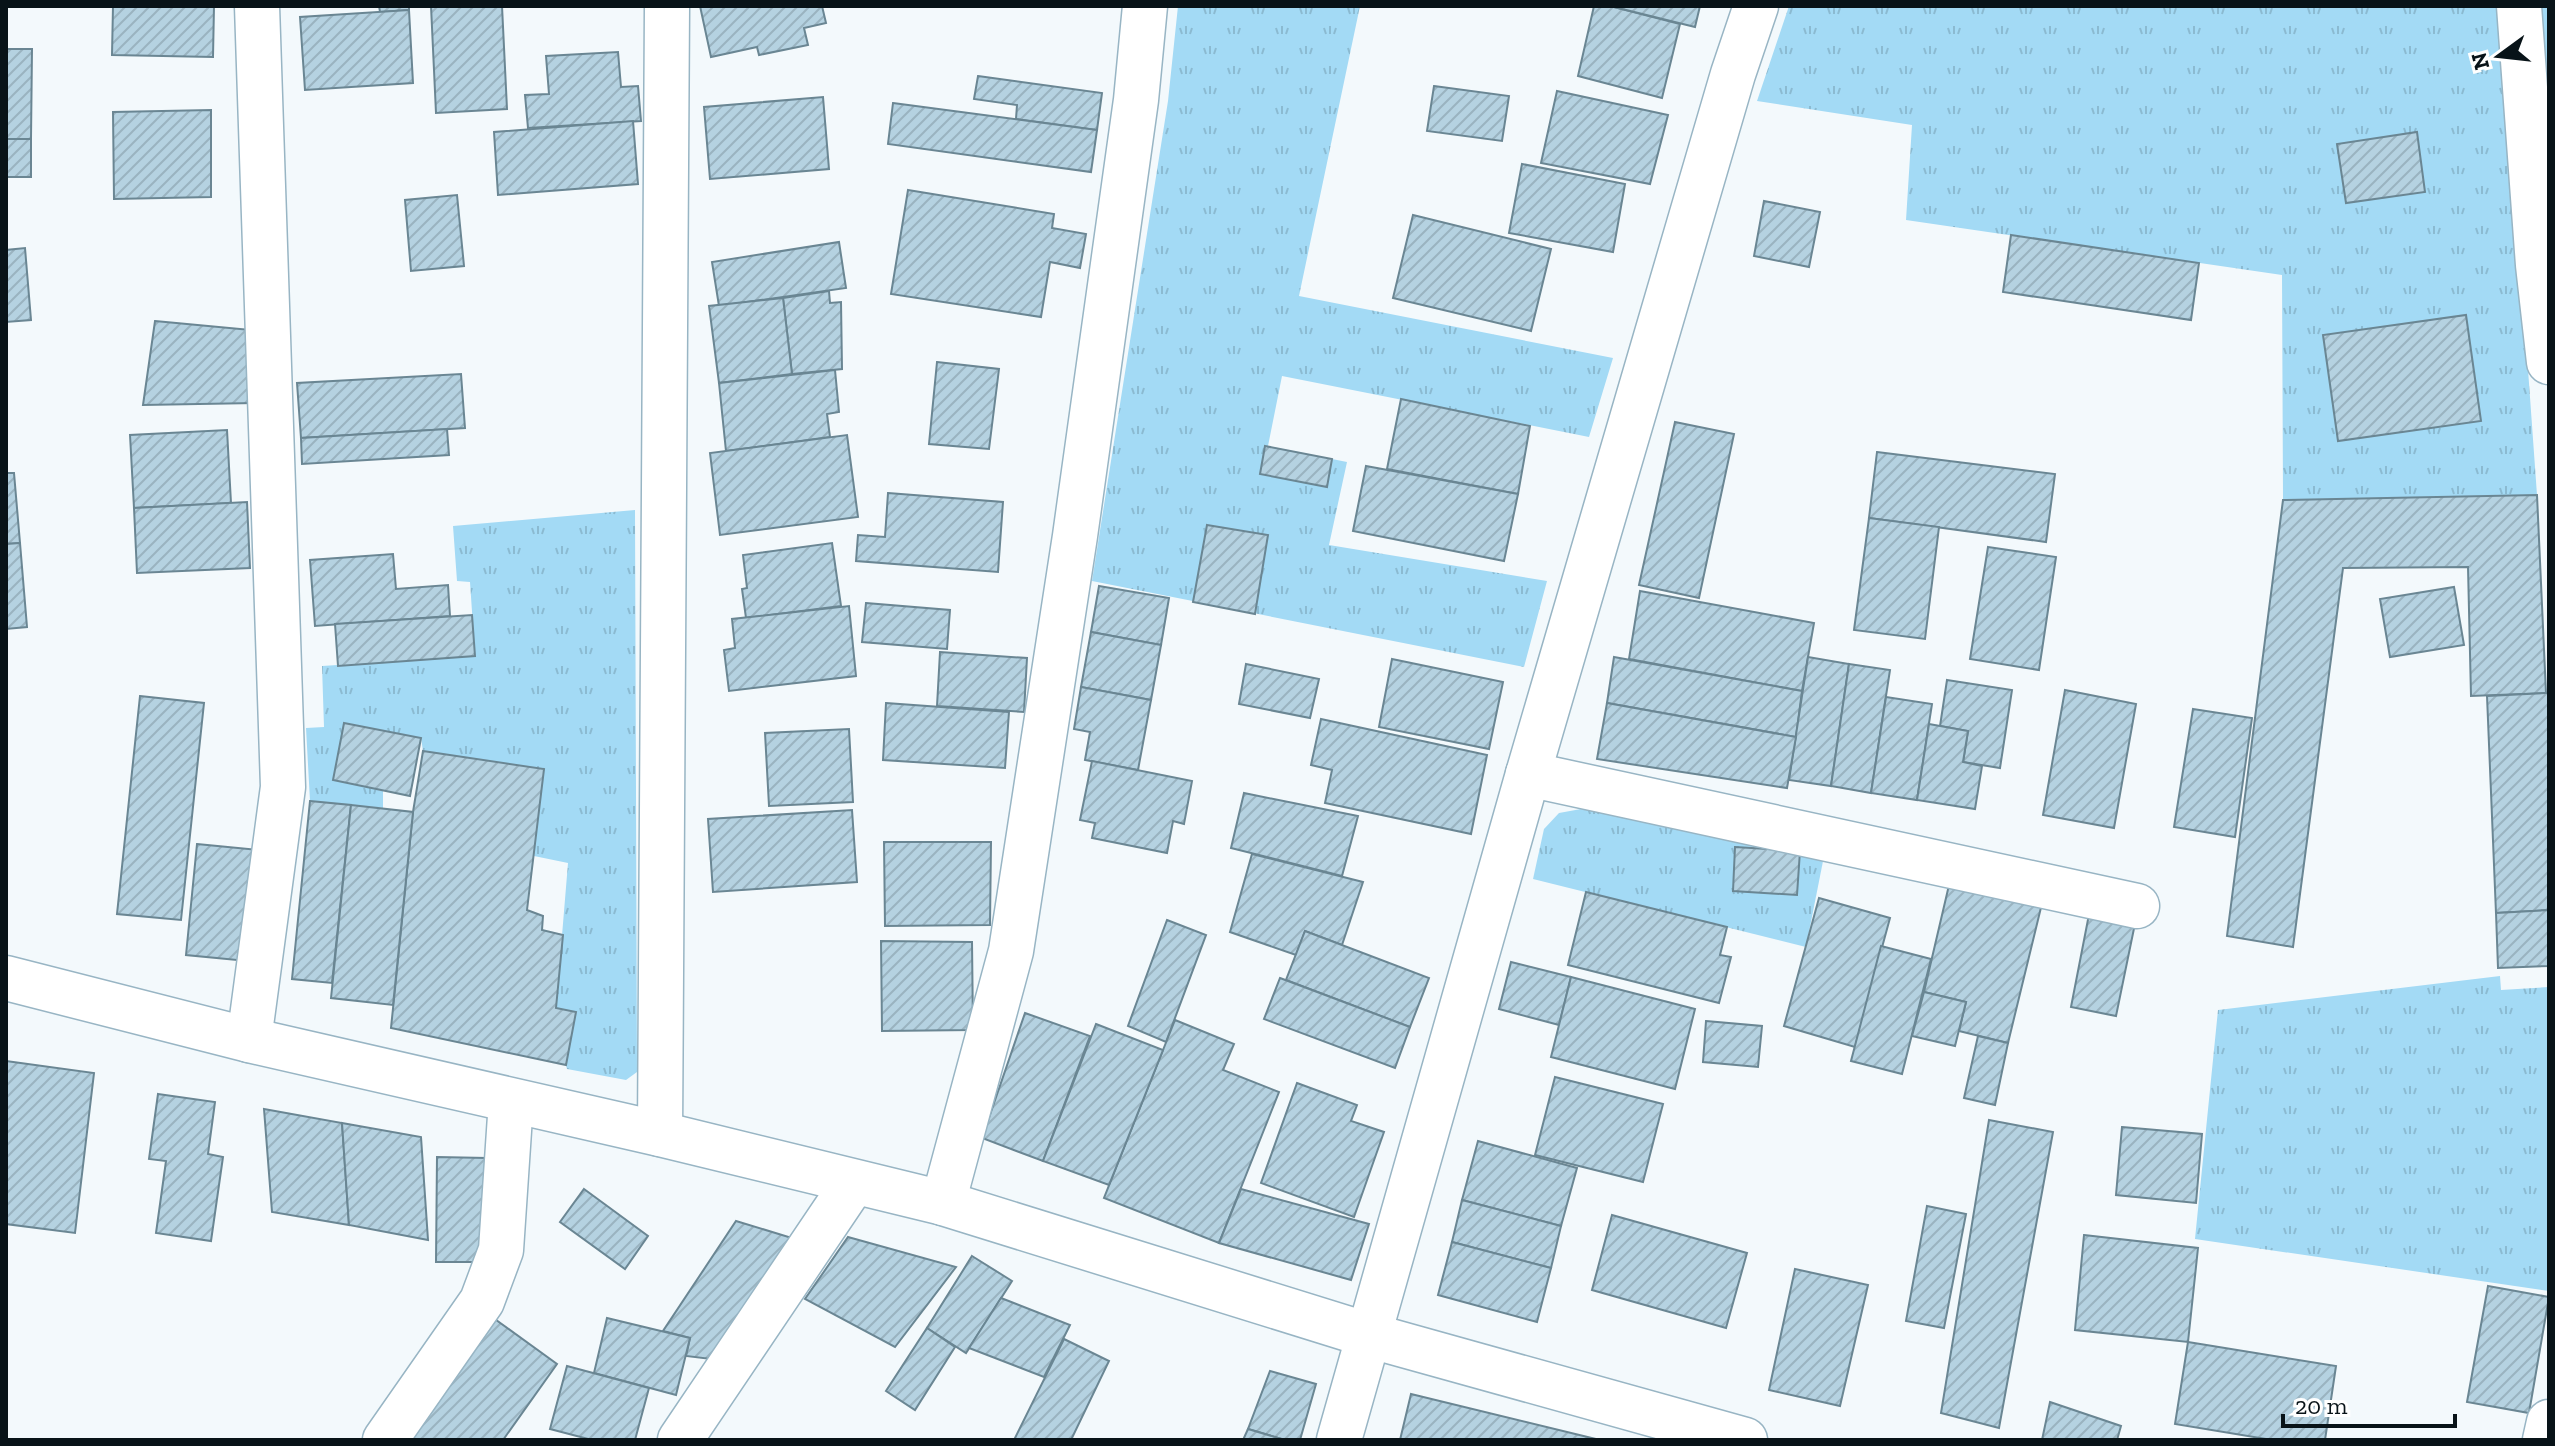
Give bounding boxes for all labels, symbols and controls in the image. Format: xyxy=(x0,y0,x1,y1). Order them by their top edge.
north arrow xyxy=(2459,16,2539,96)
text: N xyxy=(2465,49,2495,73)
scale bar xyxy=(2283,1378,2455,1428)
text: 20 m xyxy=(2295,1391,2348,1420)

